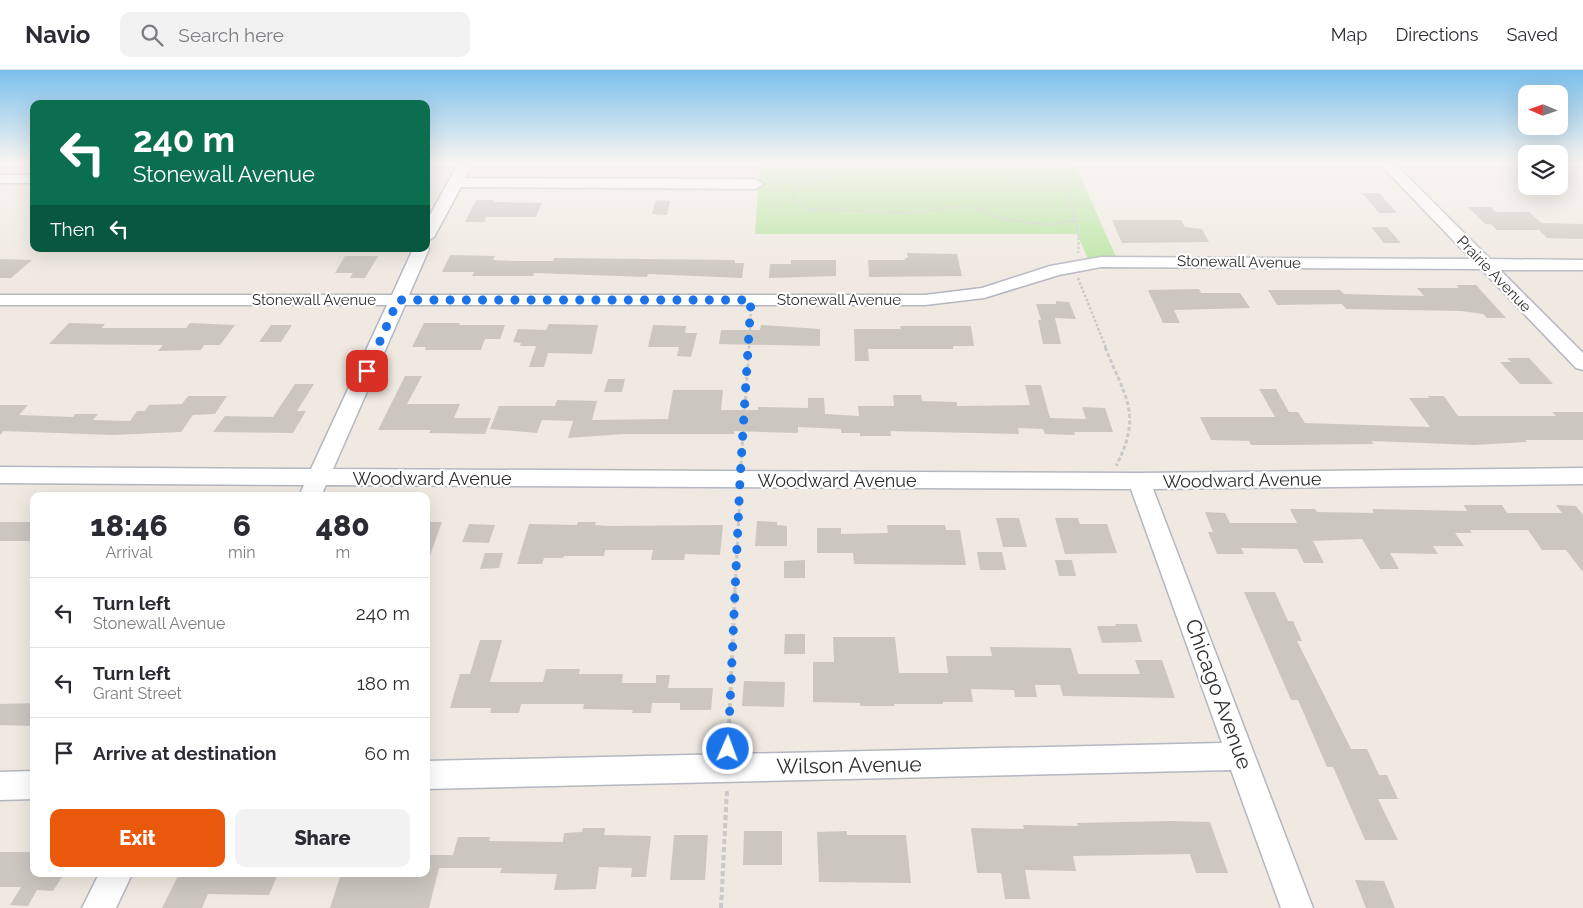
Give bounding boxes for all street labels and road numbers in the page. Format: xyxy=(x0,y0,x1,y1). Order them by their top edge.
street label: Prairie Avenue xyxy=(1453,232,1535,316)
street label: Stonewall Avenue xyxy=(1177,252,1301,272)
street label: Stonewall Avenue xyxy=(252,291,376,309)
street label: Stonewall Avenue xyxy=(777,291,901,309)
street label: Woodward Avenue xyxy=(353,468,512,489)
street label: Woodward Avenue xyxy=(1162,468,1322,492)
street label: Woodward Avenue xyxy=(758,470,917,491)
street label: Chicago Avenue xyxy=(1180,615,1258,773)
street label: Wilson Avenue xyxy=(776,751,922,779)

